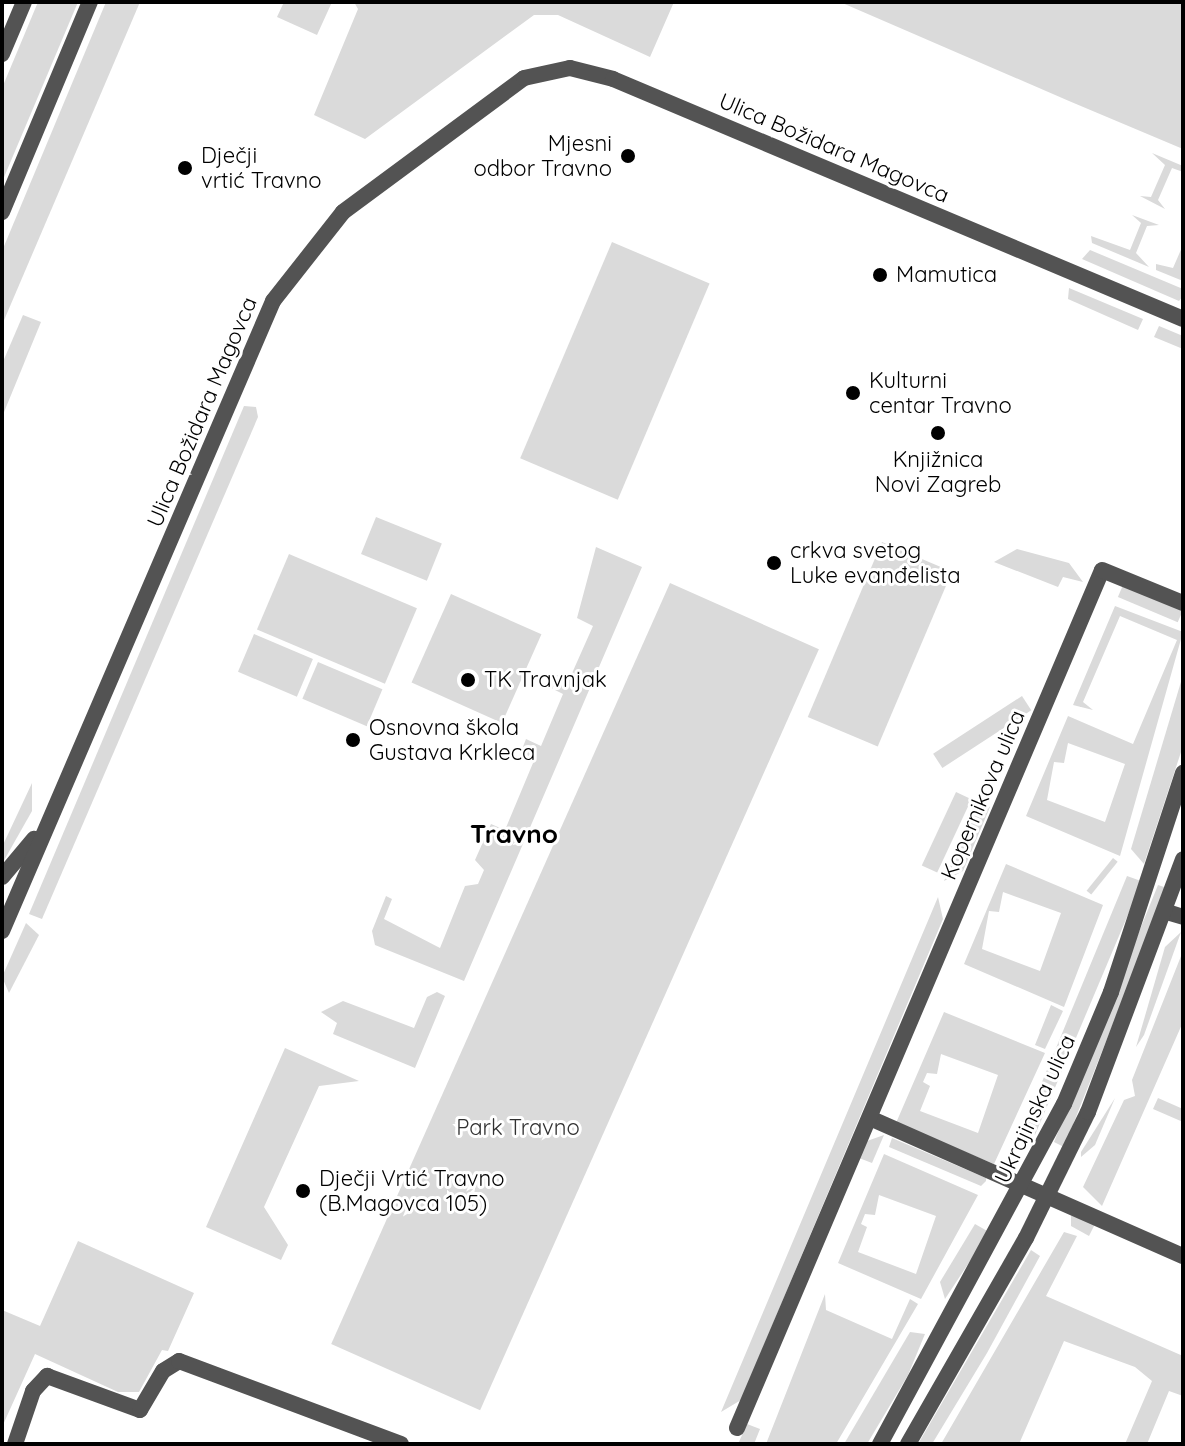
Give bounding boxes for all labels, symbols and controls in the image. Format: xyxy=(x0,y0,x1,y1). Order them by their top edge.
street label: Ulica Božidara Magovca xyxy=(715,88,953,208)
place label: Mjesni odbor Travno xyxy=(473,130,612,182)
place label: Dječji vrtić Travno xyxy=(201,142,322,194)
marker: Mjesni odbor Travno xyxy=(619,147,637,165)
marker: Dječji vrtić Travno xyxy=(176,159,194,177)
place label: Mamutica xyxy=(896,262,997,288)
marker: Mamutica xyxy=(871,266,889,284)
street label: Ulica Božidara Magovca xyxy=(142,293,262,531)
place label: Kulturni centar Travno xyxy=(869,367,1012,418)
marker: Kulturni centar Travno xyxy=(844,384,862,402)
marker: Knjižnica Novi Zagreb xyxy=(929,424,947,442)
place label: Knjižnica Novi Zagreb xyxy=(875,446,1001,498)
place label: crkva svetog Luke evanđelista xyxy=(790,537,961,588)
marker: crkva svetog Luke evanđelista xyxy=(765,554,783,572)
place label: TK Travnjak xyxy=(484,667,607,693)
marker: TK Travnjak xyxy=(459,671,477,689)
street label: Kopernikova ulica xyxy=(935,706,1031,884)
place label: Osnovna škola Gustava Krkleca xyxy=(369,714,535,766)
marker: Osnovna škola Gustava Krkleca xyxy=(344,731,362,749)
district label: Travno xyxy=(470,818,558,850)
street label: Ukrajinska ulica xyxy=(989,1031,1081,1187)
park label: Park Travno xyxy=(456,1115,580,1141)
place label: Dječji Vrtić Travno (B.Magovca 105) xyxy=(319,1165,505,1216)
marker: Dječji Vrtić Travno (B.Magovca 105) xyxy=(294,1182,312,1200)

